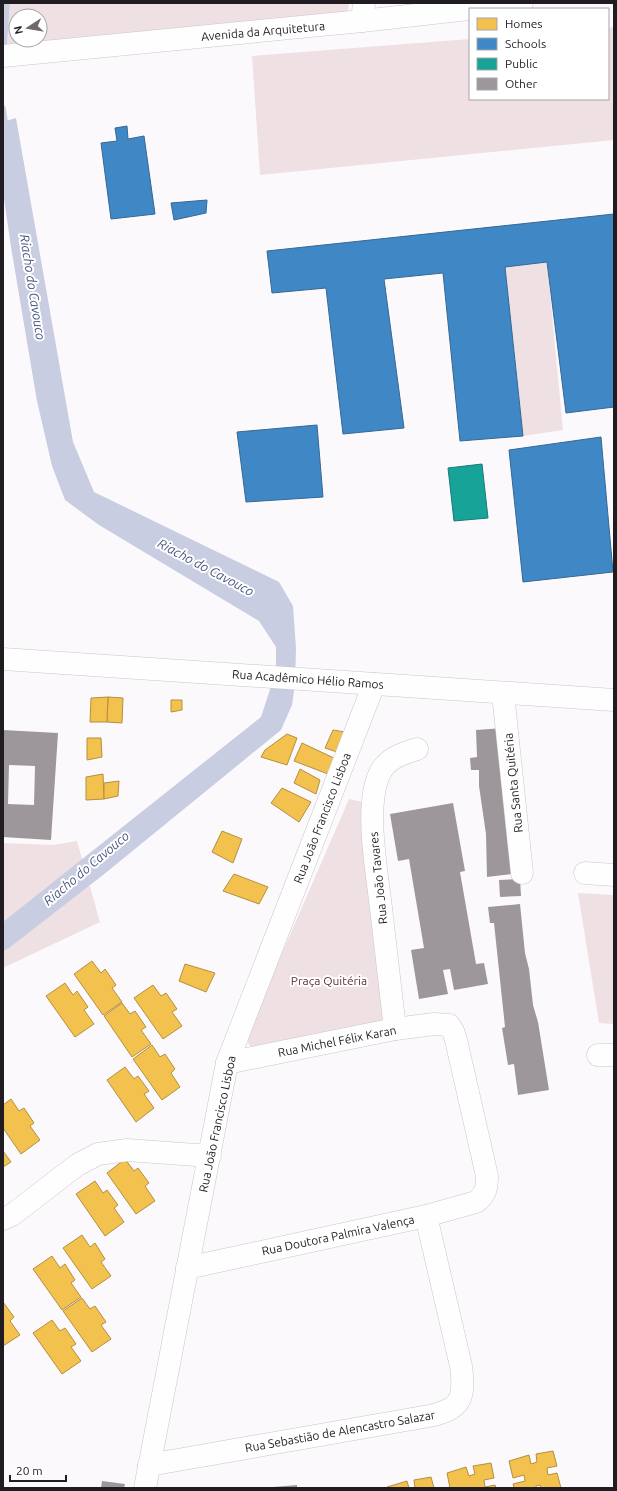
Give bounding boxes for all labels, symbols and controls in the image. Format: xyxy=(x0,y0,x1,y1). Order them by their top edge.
north arrow xyxy=(8,8,48,48)
legend xyxy=(469,8,609,100)
text: Homes xyxy=(505,17,543,30)
street label: Avenida da Arquitetura xyxy=(200,19,326,43)
text: N xyxy=(11,25,25,35)
text: Schools xyxy=(505,37,546,50)
text: Public xyxy=(505,57,538,70)
text: Other xyxy=(505,77,538,90)
water label: Riacho do Cavouco xyxy=(18,233,48,341)
water label: Riacho do Cavouco xyxy=(156,536,256,598)
street label: Rua Acadêmico Hélio Ramos xyxy=(232,667,384,691)
street label: Rua Santa Quitéria xyxy=(501,732,525,834)
street label: Rua João Francisco Lisboa xyxy=(291,751,353,885)
water label: Riacho do Cavouco xyxy=(41,828,131,908)
street label: Rua João Tavares xyxy=(367,831,389,925)
park label: Praça Quitéria xyxy=(291,974,367,987)
street label: Rua Michel Félix Karan xyxy=(277,1023,397,1059)
street label: Rua João Francisco Lisboa xyxy=(196,1055,238,1193)
street label: Rua Doutora Palmira Valença xyxy=(260,1212,416,1258)
street label: Rua Sebastião de Alencastro Salazar xyxy=(244,1408,437,1454)
scale bar xyxy=(10,1457,66,1483)
text: 20 m xyxy=(16,1464,43,1477)

